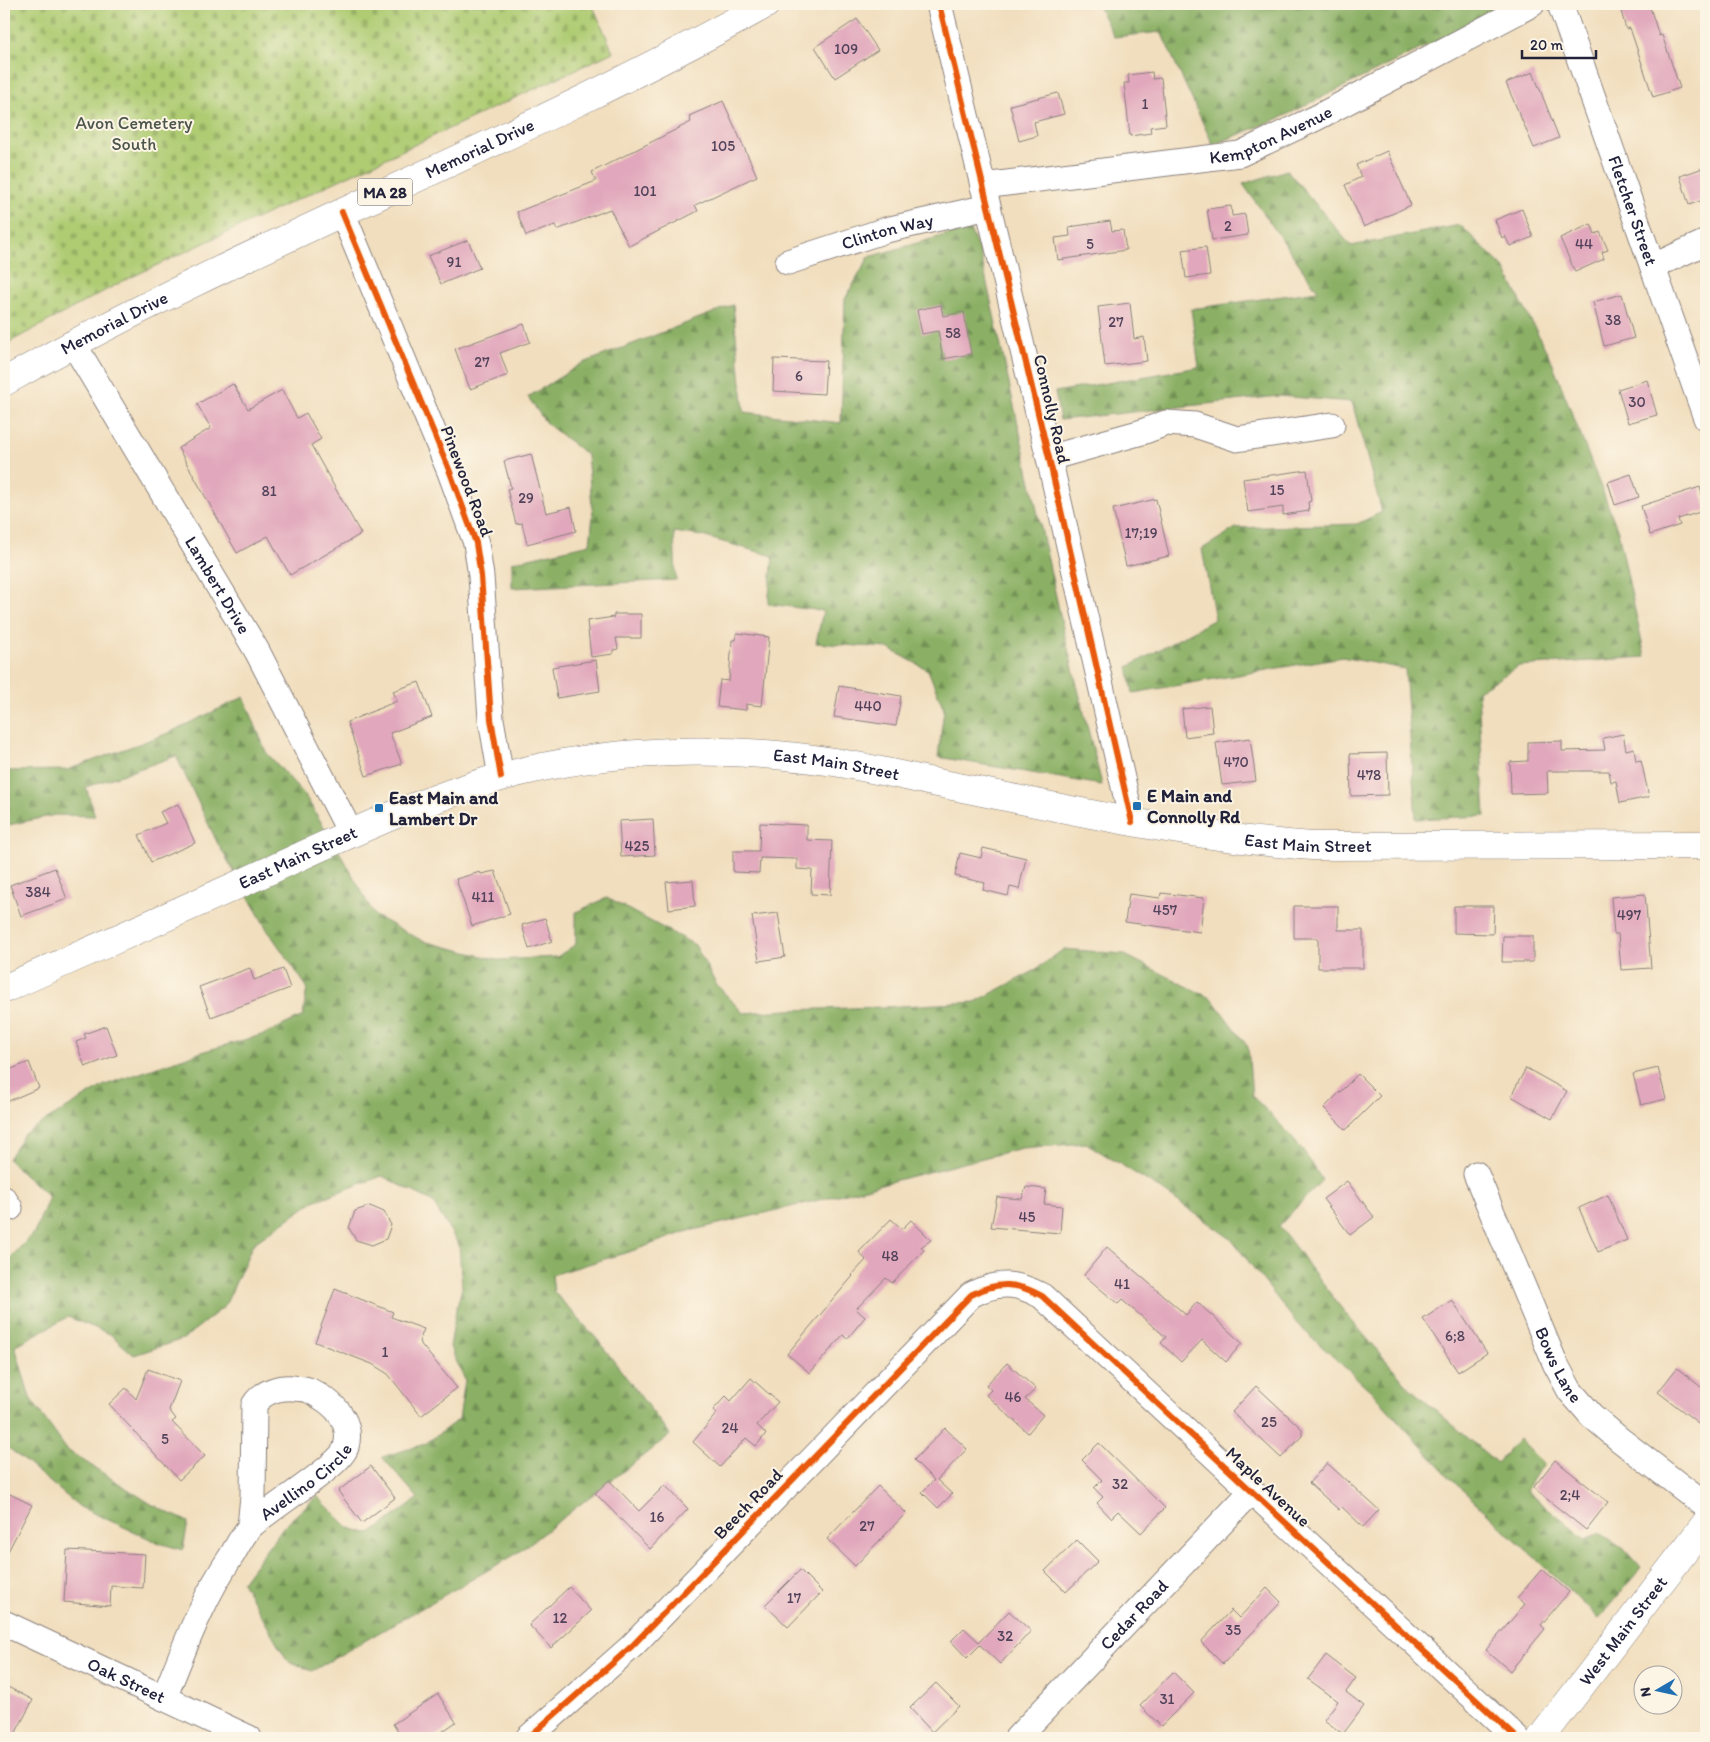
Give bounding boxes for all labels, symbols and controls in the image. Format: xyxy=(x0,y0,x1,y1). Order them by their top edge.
scale bar xyxy=(1522,28,1596,60)
text: 20 m xyxy=(1530,36,1564,54)
house number: 109 xyxy=(834,40,858,58)
house number: 1 xyxy=(1142,95,1149,113)
street label: Kempton Avenue xyxy=(1208,100,1336,169)
park label: Avon Cemetery South xyxy=(76,112,193,155)
street label: Memorial Drive xyxy=(422,114,538,183)
house number: 105 xyxy=(711,137,735,155)
street label: Fletcher Street xyxy=(1603,153,1662,269)
road number: MA 28 xyxy=(358,178,412,206)
house number: 101 xyxy=(633,182,657,200)
street label: Clinton Way xyxy=(839,209,936,255)
house number: 2 xyxy=(1224,217,1232,235)
house number: 5 xyxy=(1086,235,1094,253)
house number: 44 xyxy=(1575,235,1593,253)
house number: 91 xyxy=(447,253,461,271)
street label: Memorial Drive xyxy=(57,286,171,360)
house number: 38 xyxy=(1605,311,1621,329)
house number: 27 xyxy=(1108,313,1124,331)
house number: 58 xyxy=(945,324,961,342)
street label: Connolly Road xyxy=(1029,352,1075,466)
house number: 27 xyxy=(474,353,490,371)
house number: 6 xyxy=(795,367,803,385)
house number: 30 xyxy=(1628,393,1646,411)
street label: Pinewood Road xyxy=(436,422,498,540)
house number: 15 xyxy=(1270,481,1285,499)
house number: 81 xyxy=(261,482,277,500)
house number: 29 xyxy=(518,489,534,507)
house number: 17;19 xyxy=(1125,524,1158,542)
street label: Lambert Drive xyxy=(180,532,255,638)
house number: 440 xyxy=(854,697,882,715)
street label: East Main Street xyxy=(772,744,902,785)
house number: 470 xyxy=(1223,753,1249,771)
house number: 478 xyxy=(1357,766,1381,784)
place label: E Main and Connolly Rd xyxy=(1147,785,1240,828)
place label: East Main and Lambert Dr xyxy=(389,787,498,830)
marker: E Main and Connolly Rd xyxy=(1131,800,1143,812)
marker: East Main and Lambert Dr xyxy=(373,802,385,814)
street label: East Main Street xyxy=(235,821,361,894)
street label: East Main Street xyxy=(1243,829,1372,857)
house number: 425 xyxy=(625,837,650,855)
house number: 384 xyxy=(25,883,51,901)
house number: 411 xyxy=(472,888,495,906)
house number: 457 xyxy=(1153,901,1178,919)
house number: 497 xyxy=(1617,906,1642,924)
house number: 45 xyxy=(1019,1208,1036,1226)
house number: 48 xyxy=(881,1247,899,1265)
house number: 41 xyxy=(1114,1275,1130,1293)
street label: Bows Lane xyxy=(1530,1324,1586,1408)
house number: 6;8 xyxy=(1445,1327,1465,1345)
house number: 1 xyxy=(382,1343,389,1361)
house number: 46 xyxy=(1005,1388,1022,1406)
house number: 25 xyxy=(1261,1413,1277,1431)
house number: 24 xyxy=(722,1419,738,1437)
house number: 5 xyxy=(161,1430,169,1448)
street label: Avellino Circle xyxy=(256,1441,357,1525)
street label: Maple Avenue xyxy=(1221,1442,1315,1532)
street label: Beech Road xyxy=(709,1464,787,1544)
house number: 32 xyxy=(1112,1475,1128,1493)
house number: 2;4 xyxy=(1560,1486,1580,1504)
house number: 16 xyxy=(650,1508,665,1526)
house number: 27 xyxy=(859,1517,875,1535)
street label: West Main Street xyxy=(1574,1572,1672,1690)
street label: Cedar Road xyxy=(1095,1575,1173,1655)
house number: 17 xyxy=(787,1589,802,1607)
house number: 12 xyxy=(553,1609,568,1627)
house number: 35 xyxy=(1225,1621,1241,1639)
house number: 32 xyxy=(997,1627,1013,1645)
street label: Oak Street xyxy=(84,1653,169,1708)
north arrow xyxy=(1632,1664,1682,1714)
text: N xyxy=(1637,1686,1655,1698)
house number: 31 xyxy=(1159,1690,1175,1708)

